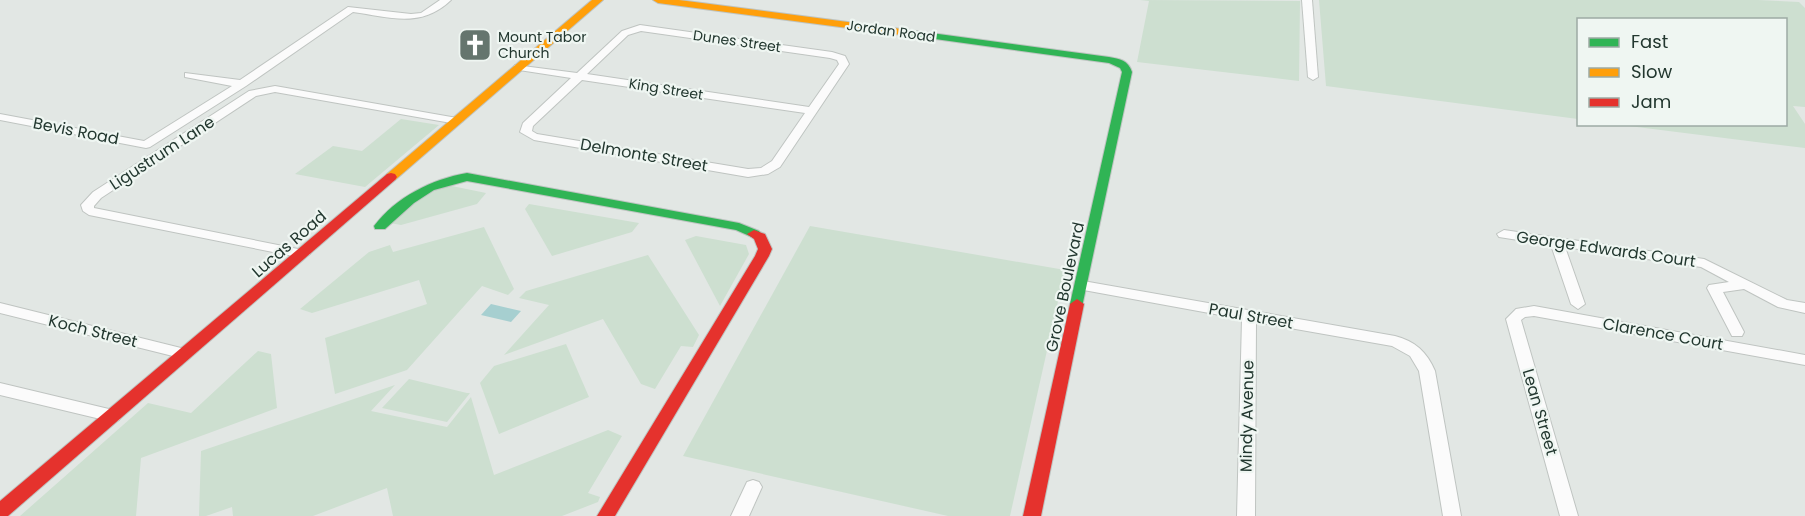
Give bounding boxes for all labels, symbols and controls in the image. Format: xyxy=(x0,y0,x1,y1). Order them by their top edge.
street label: Jordan Road xyxy=(845,15,937,47)
legend xyxy=(1577,18,1787,126)
street label: Dunes Street xyxy=(692,25,782,57)
church icon: Mount Tabor Church xyxy=(457,27,493,63)
place label: Mount Tabor Church xyxy=(498,27,586,63)
text: Fast xyxy=(1631,29,1668,54)
text: Slow xyxy=(1631,59,1673,84)
street label: King Street xyxy=(627,73,705,105)
text: Jam xyxy=(1631,89,1671,114)
street label: Ligustrum Lane xyxy=(105,110,219,196)
street label: Bevis Road xyxy=(31,111,121,151)
street label: Delmonte Street xyxy=(578,132,710,178)
street label: Lucas Road xyxy=(247,205,331,283)
street label: Grove Boulevard xyxy=(1040,220,1090,354)
street label: George Edwards Court xyxy=(1515,225,1697,273)
street label: Paul Street xyxy=(1207,297,1295,335)
street label: Koch Street xyxy=(46,309,140,353)
street label: Clarence Court xyxy=(1601,312,1725,356)
street label: Mindy Avenue xyxy=(1235,360,1259,472)
street label: Lean Street xyxy=(1517,366,1563,458)

